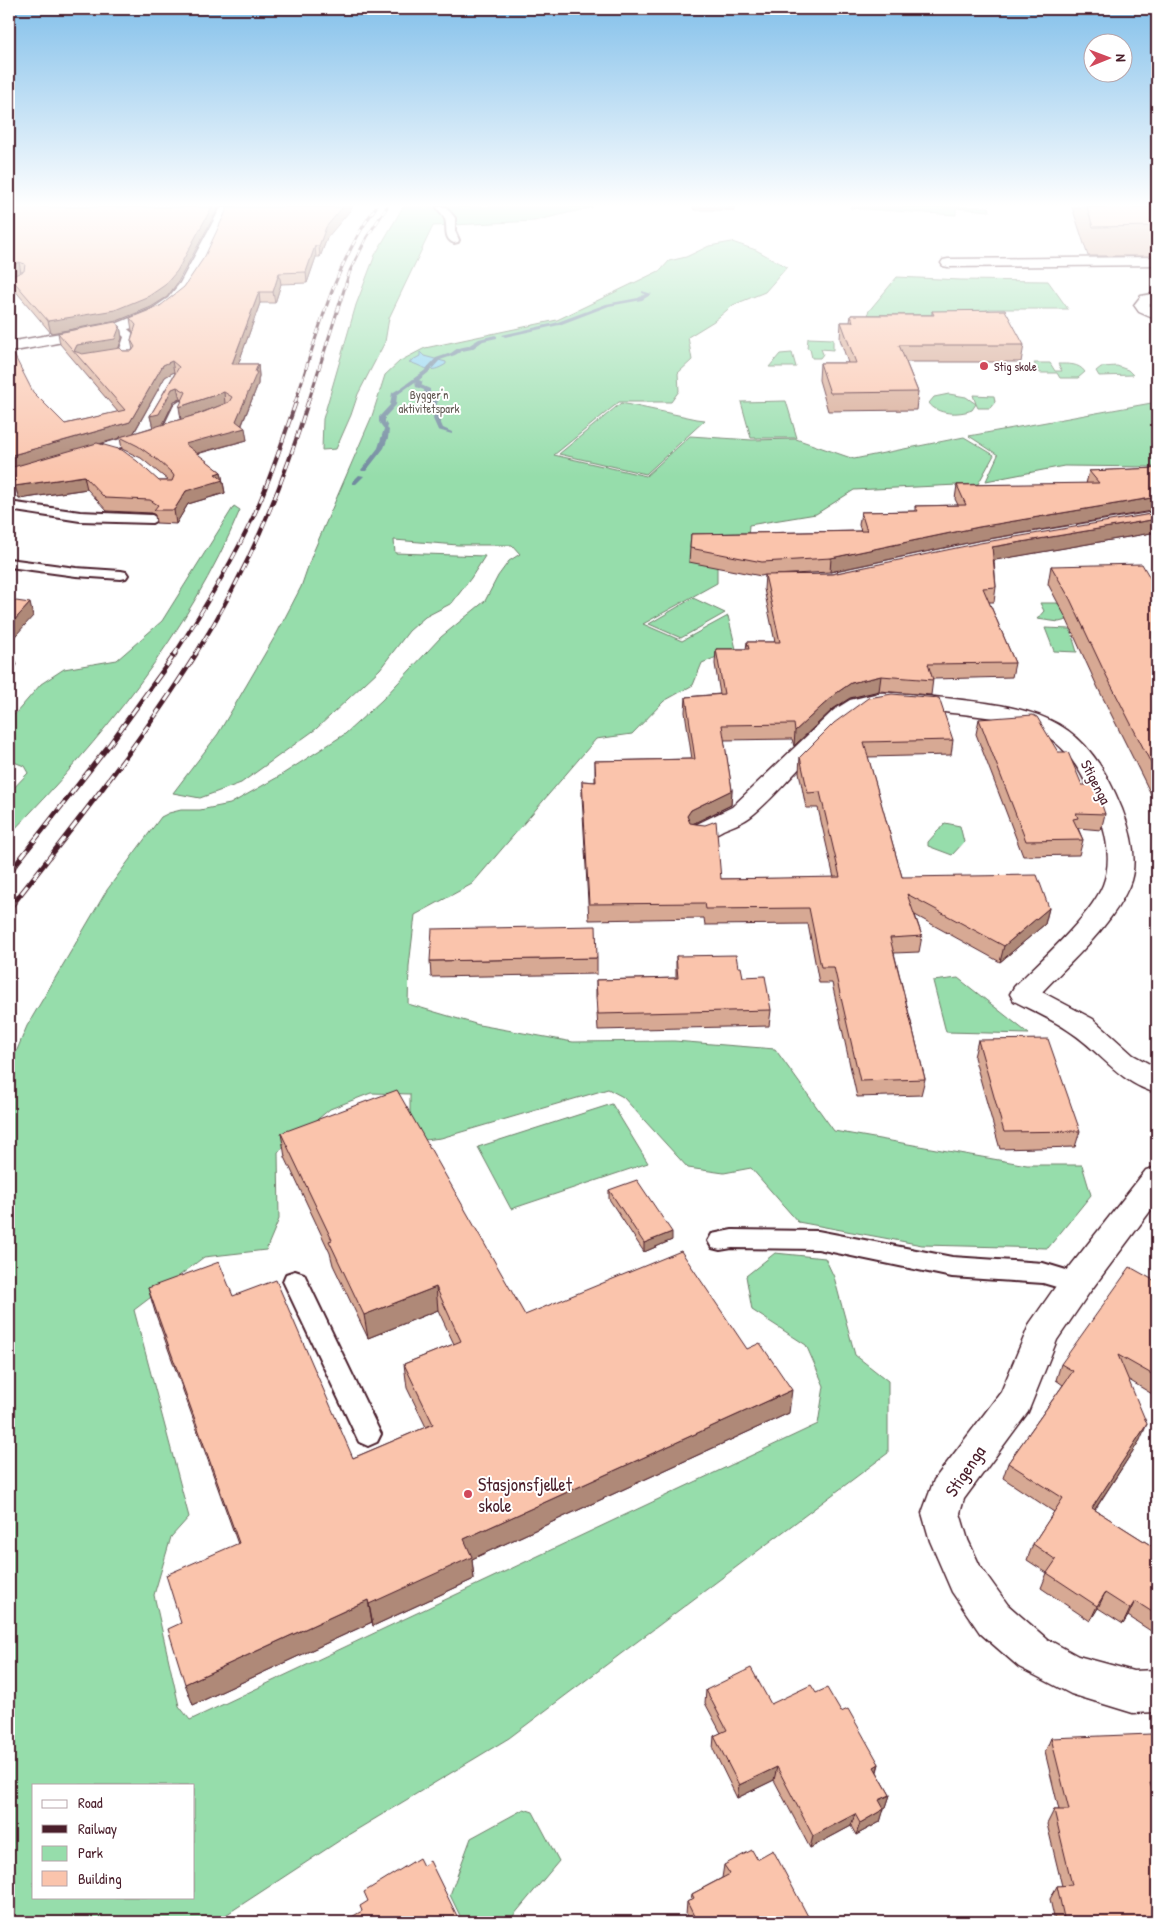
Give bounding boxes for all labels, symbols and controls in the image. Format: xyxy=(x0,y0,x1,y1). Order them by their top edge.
north arrow xyxy=(1084,32,1134,82)
text: N xyxy=(1112,54,1131,62)
place label: Stig skole xyxy=(994,358,1037,375)
marker: Stig skole xyxy=(978,360,990,372)
park label: Bygger'n aktivitetspark xyxy=(398,386,460,417)
street label: Stigenga xyxy=(1076,756,1116,808)
street label: Stigenga xyxy=(939,1440,991,1502)
place label: Stasjonsfjellet skole xyxy=(478,1472,573,1518)
marker: Stasjonsfjellet skole xyxy=(462,1488,474,1500)
legend xyxy=(32,1784,195,1898)
text: Road xyxy=(78,1792,103,1813)
text: Railway xyxy=(78,1818,117,1839)
text: Park xyxy=(78,1842,103,1863)
text: Building xyxy=(78,1868,122,1889)

